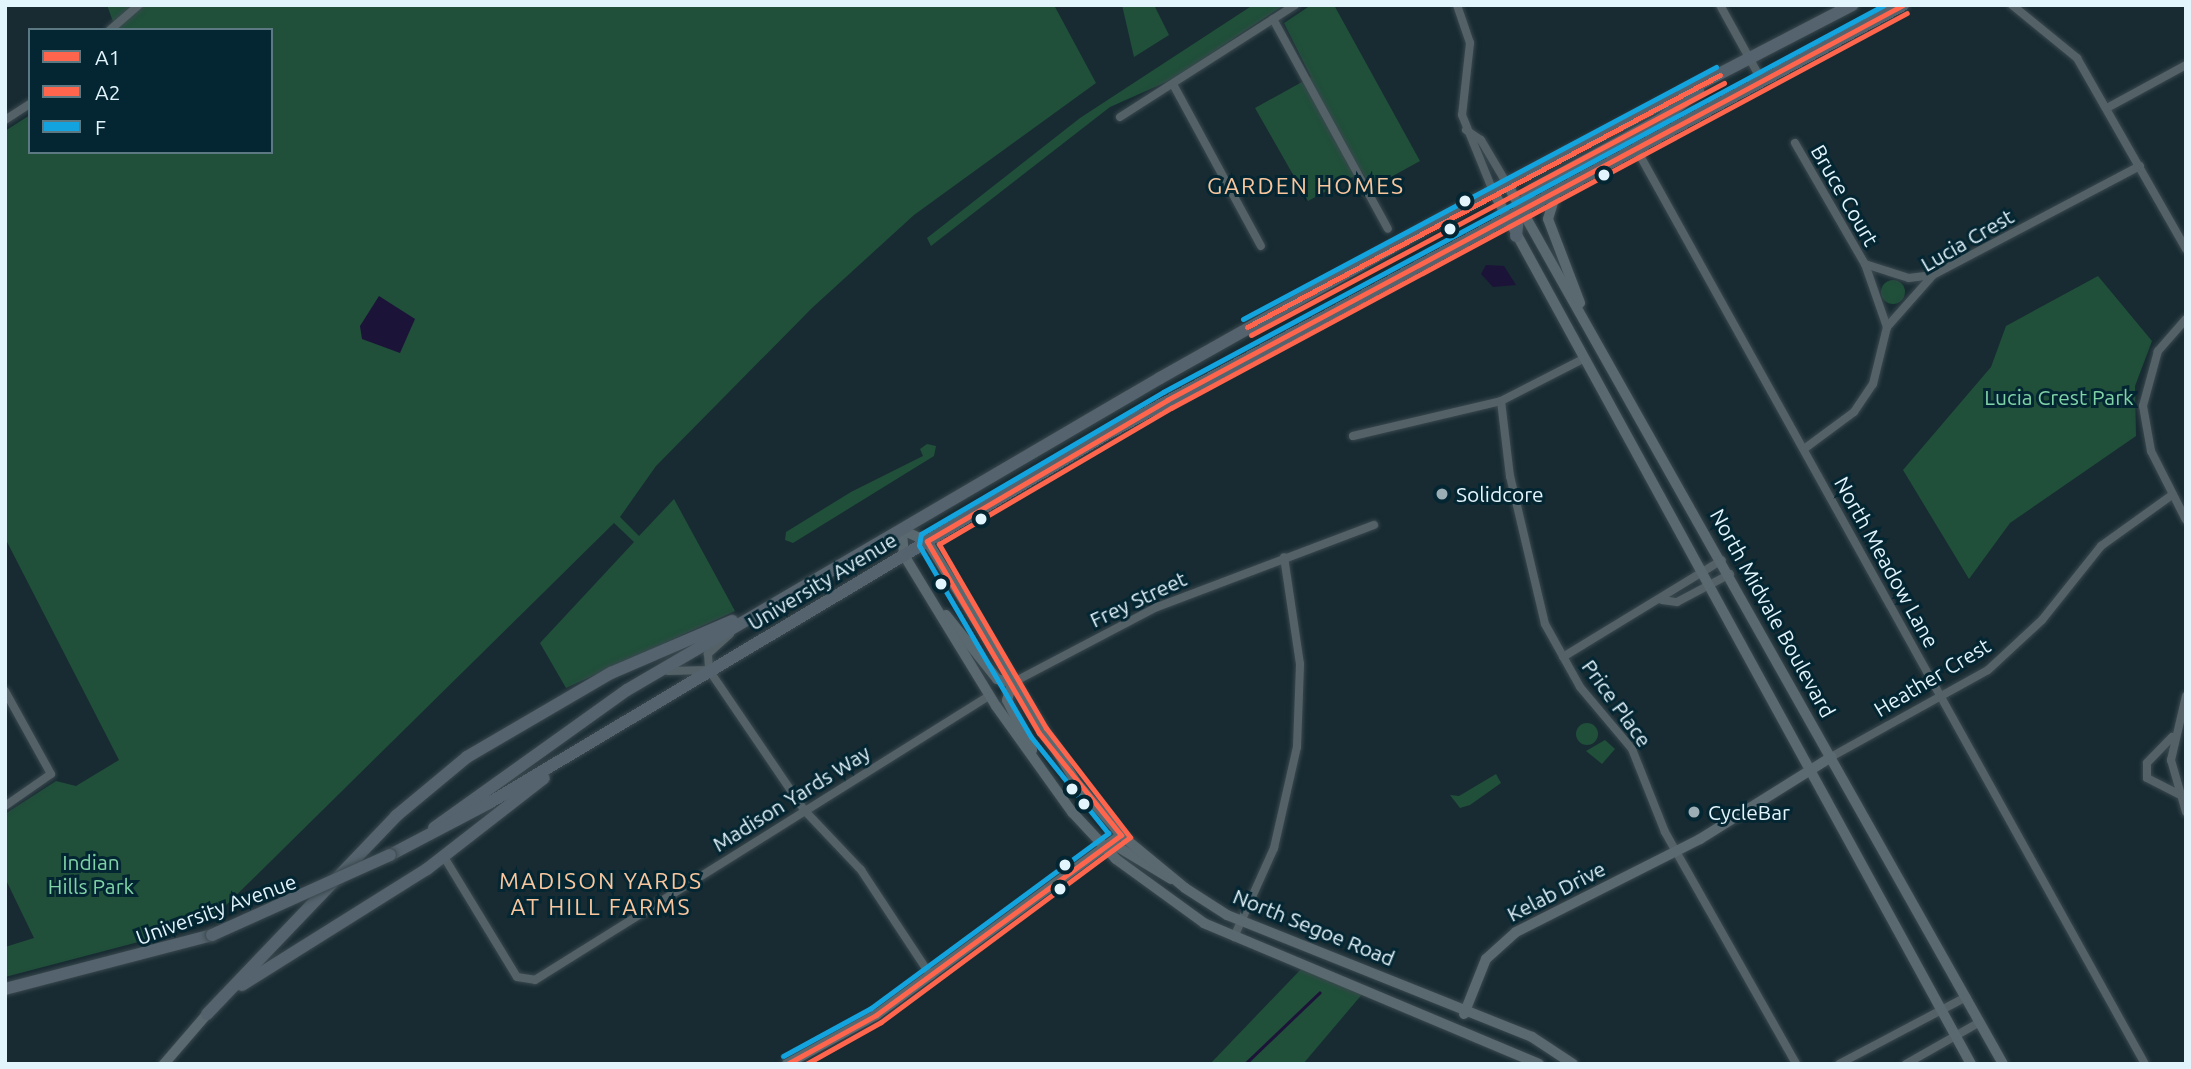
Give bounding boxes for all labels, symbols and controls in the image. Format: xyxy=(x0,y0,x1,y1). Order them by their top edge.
legend xyxy=(28,28,273,154)
text: A1 xyxy=(95,45,121,69)
text: A2 xyxy=(95,80,121,104)
text: F xyxy=(95,115,106,139)
street label: Bruce Court xyxy=(1806,140,1884,250)
unlabelled marker xyxy=(1597,168,1611,182)
district label: GARDEN HOMES xyxy=(1208,172,1404,200)
unlabelled marker xyxy=(1458,194,1472,208)
street label: Lucia Crest xyxy=(1916,203,2018,277)
unlabelled marker xyxy=(1443,222,1457,236)
park label: Lucia Crest Park xyxy=(1984,384,2134,410)
street label: North Meadow Lane xyxy=(1830,472,1944,652)
place label: Solidcore xyxy=(1456,481,1544,507)
marker: Solidcore xyxy=(1434,486,1450,502)
street label: North Midvale Boulevard xyxy=(1705,504,1841,722)
unlabelled marker xyxy=(974,512,988,526)
street label: University Avenue xyxy=(743,527,901,635)
street label: Frey Street xyxy=(1086,566,1190,632)
unlabelled marker xyxy=(934,577,948,591)
street label: Heather Crest xyxy=(1869,632,1995,722)
street label: Price Place xyxy=(1577,654,1657,752)
street label: Madison Yards Way xyxy=(708,739,874,857)
unlabelled marker xyxy=(1065,782,1079,796)
unlabelled marker xyxy=(1077,797,1091,811)
place label: CycleBar xyxy=(1708,799,1790,825)
marker: CycleBar xyxy=(1686,804,1702,820)
park label: Indian Hills Park xyxy=(48,849,134,899)
street label: Kelab Drive xyxy=(1503,855,1609,927)
unlabelled marker xyxy=(1058,858,1072,872)
district label: MADISON YARDS AT HILL FARMS xyxy=(501,867,701,921)
street label: University Avenue xyxy=(132,868,300,950)
unlabelled marker xyxy=(1053,882,1067,896)
street label: North Segoe Road xyxy=(1230,883,1398,971)

